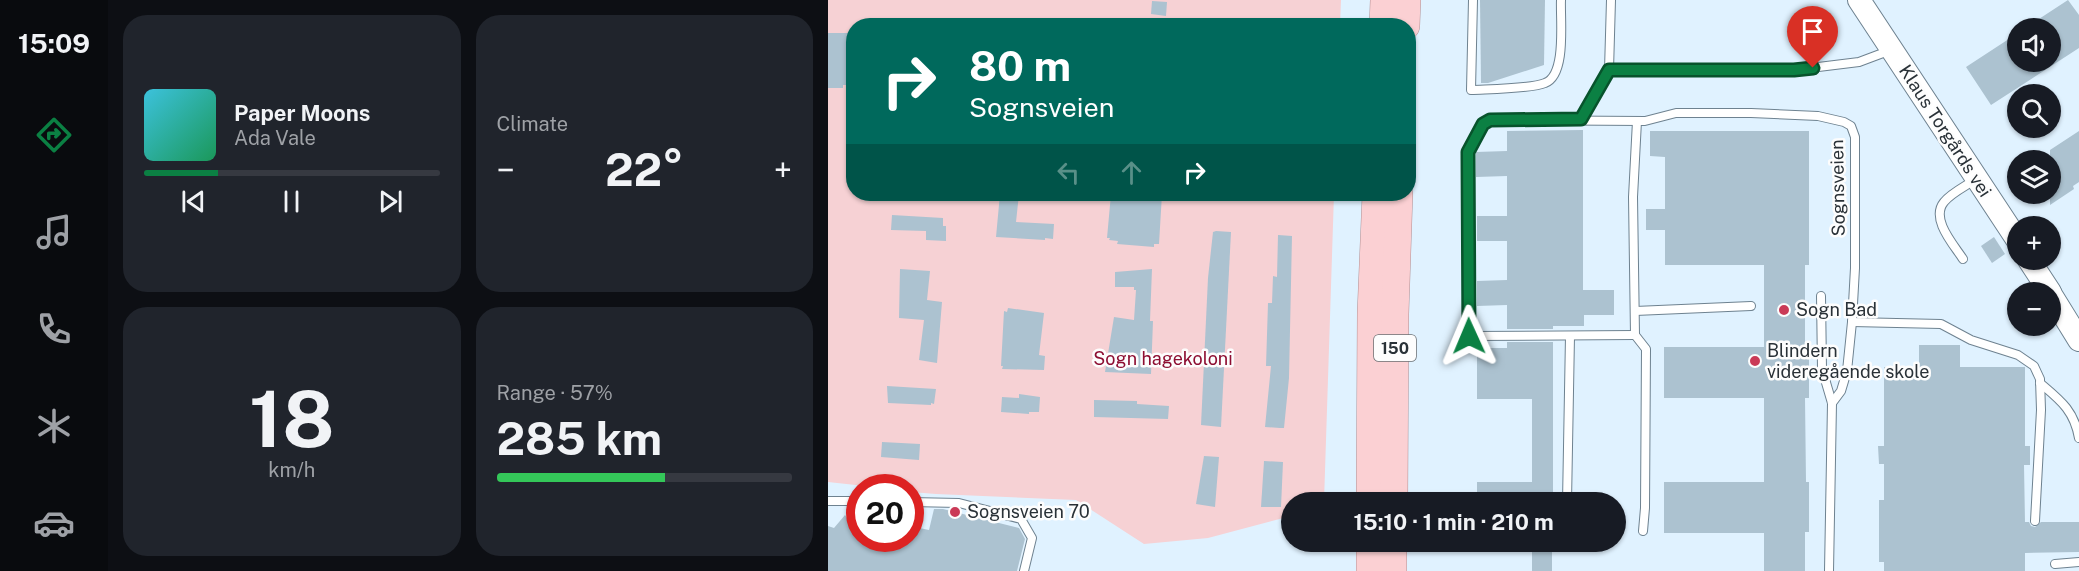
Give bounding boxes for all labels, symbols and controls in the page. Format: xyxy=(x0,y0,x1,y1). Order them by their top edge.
pin xyxy=(1787,6,1838,68)
icon: arrive xyxy=(1796,15,1829,48)
map controls xyxy=(2007,18,2061,336)
button: sound xyxy=(2007,18,2061,72)
text: 15:09 xyxy=(18,27,90,59)
text: 80 m xyxy=(969,41,1071,90)
icon: right xyxy=(870,42,948,120)
street label: Klaus Torgårds vei xyxy=(1895,61,1996,201)
button: search xyxy=(2007,84,2061,138)
text: Sognsveien xyxy=(969,91,1114,123)
text: Paper Moons xyxy=(234,100,370,126)
text: Climate xyxy=(497,112,568,136)
icon: directions xyxy=(33,114,75,156)
text: Ada Vale xyxy=(234,126,316,150)
street label: Sognsveien xyxy=(1826,139,1849,237)
text: 22° xyxy=(605,143,683,196)
button: layers xyxy=(2007,150,2061,204)
text: − xyxy=(497,151,515,189)
text: + xyxy=(774,151,792,189)
icon: left xyxy=(1052,156,1085,189)
icon: ahead xyxy=(1115,156,1148,189)
icon: right xyxy=(1178,156,1211,189)
icon: previous xyxy=(177,185,210,218)
icon: pause xyxy=(275,185,308,218)
icon: next xyxy=(374,185,407,218)
icon: music xyxy=(33,211,75,253)
button: + xyxy=(2007,216,2061,270)
button: − xyxy=(2007,282,2061,336)
place label: Sogn Bad xyxy=(1796,299,1877,320)
marker: Sogn Bad xyxy=(1777,303,1791,317)
position arrow xyxy=(1437,304,1501,368)
icon: phone xyxy=(33,308,75,350)
road number: 150 xyxy=(1374,335,1416,361)
place label: Blindern videregående skole xyxy=(1767,340,1929,382)
park label: Sogn hagekoloni xyxy=(1093,348,1233,369)
marker: Blindern videregående skole xyxy=(1748,354,1762,368)
text: 18 xyxy=(249,373,335,465)
text: Range · 57% xyxy=(497,381,613,405)
icon: climate xyxy=(33,405,75,447)
text: 285 km xyxy=(497,412,662,465)
text: km/h xyxy=(268,458,315,482)
speed limit sign: 20 xyxy=(846,474,924,552)
place label: Sognsveien 70 xyxy=(967,501,1090,522)
icon: car xyxy=(33,502,75,544)
marker: Sognsveien 70 xyxy=(948,505,962,519)
text: 15:10 · 1 min · 210 m xyxy=(1353,509,1554,535)

